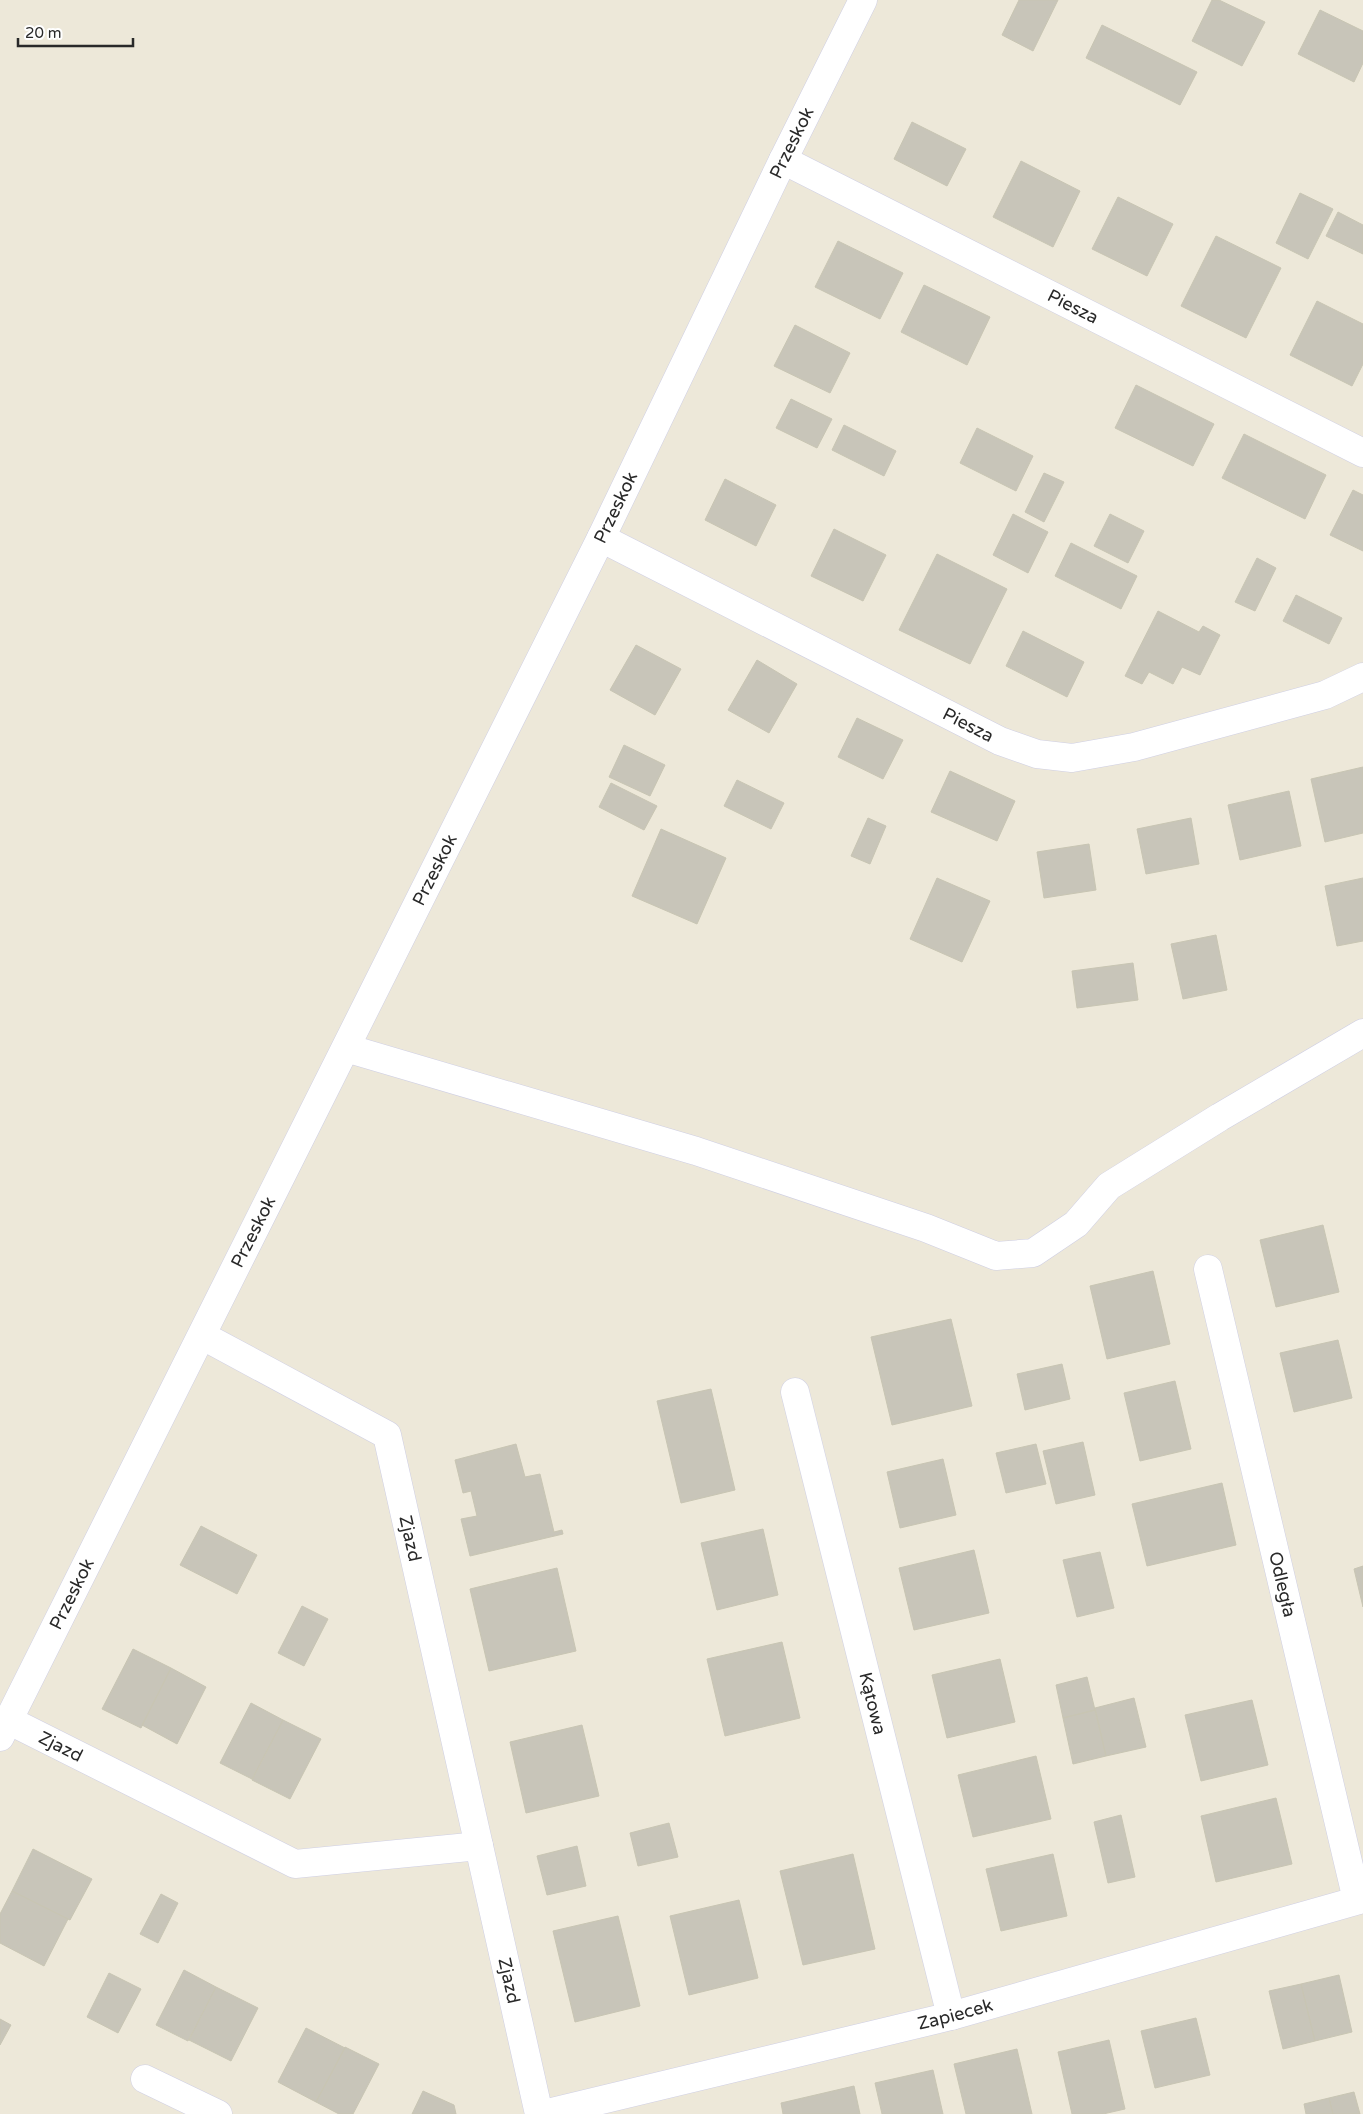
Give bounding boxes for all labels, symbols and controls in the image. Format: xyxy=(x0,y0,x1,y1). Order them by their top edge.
scale bar xyxy=(18,15,132,47)
text: 20 m xyxy=(25,24,62,42)
street label: Przeskok xyxy=(765,103,819,182)
street label: Piesza xyxy=(1044,284,1102,329)
street label: Przeskok xyxy=(589,468,642,547)
street label: Piesza xyxy=(939,703,997,747)
street label: Przeskok xyxy=(408,830,462,909)
street label: Przeskok xyxy=(226,1192,280,1271)
street label: Zjazd xyxy=(394,1513,426,1564)
street label: Odległa xyxy=(1264,1549,1301,1619)
street label: Przeskok xyxy=(45,1554,99,1633)
street label: Kątowa xyxy=(854,1670,891,1737)
street label: Zjazd xyxy=(35,1726,86,1767)
street label: Zjazd xyxy=(493,1955,525,2006)
street label: Zapiecek xyxy=(915,1994,996,2035)

